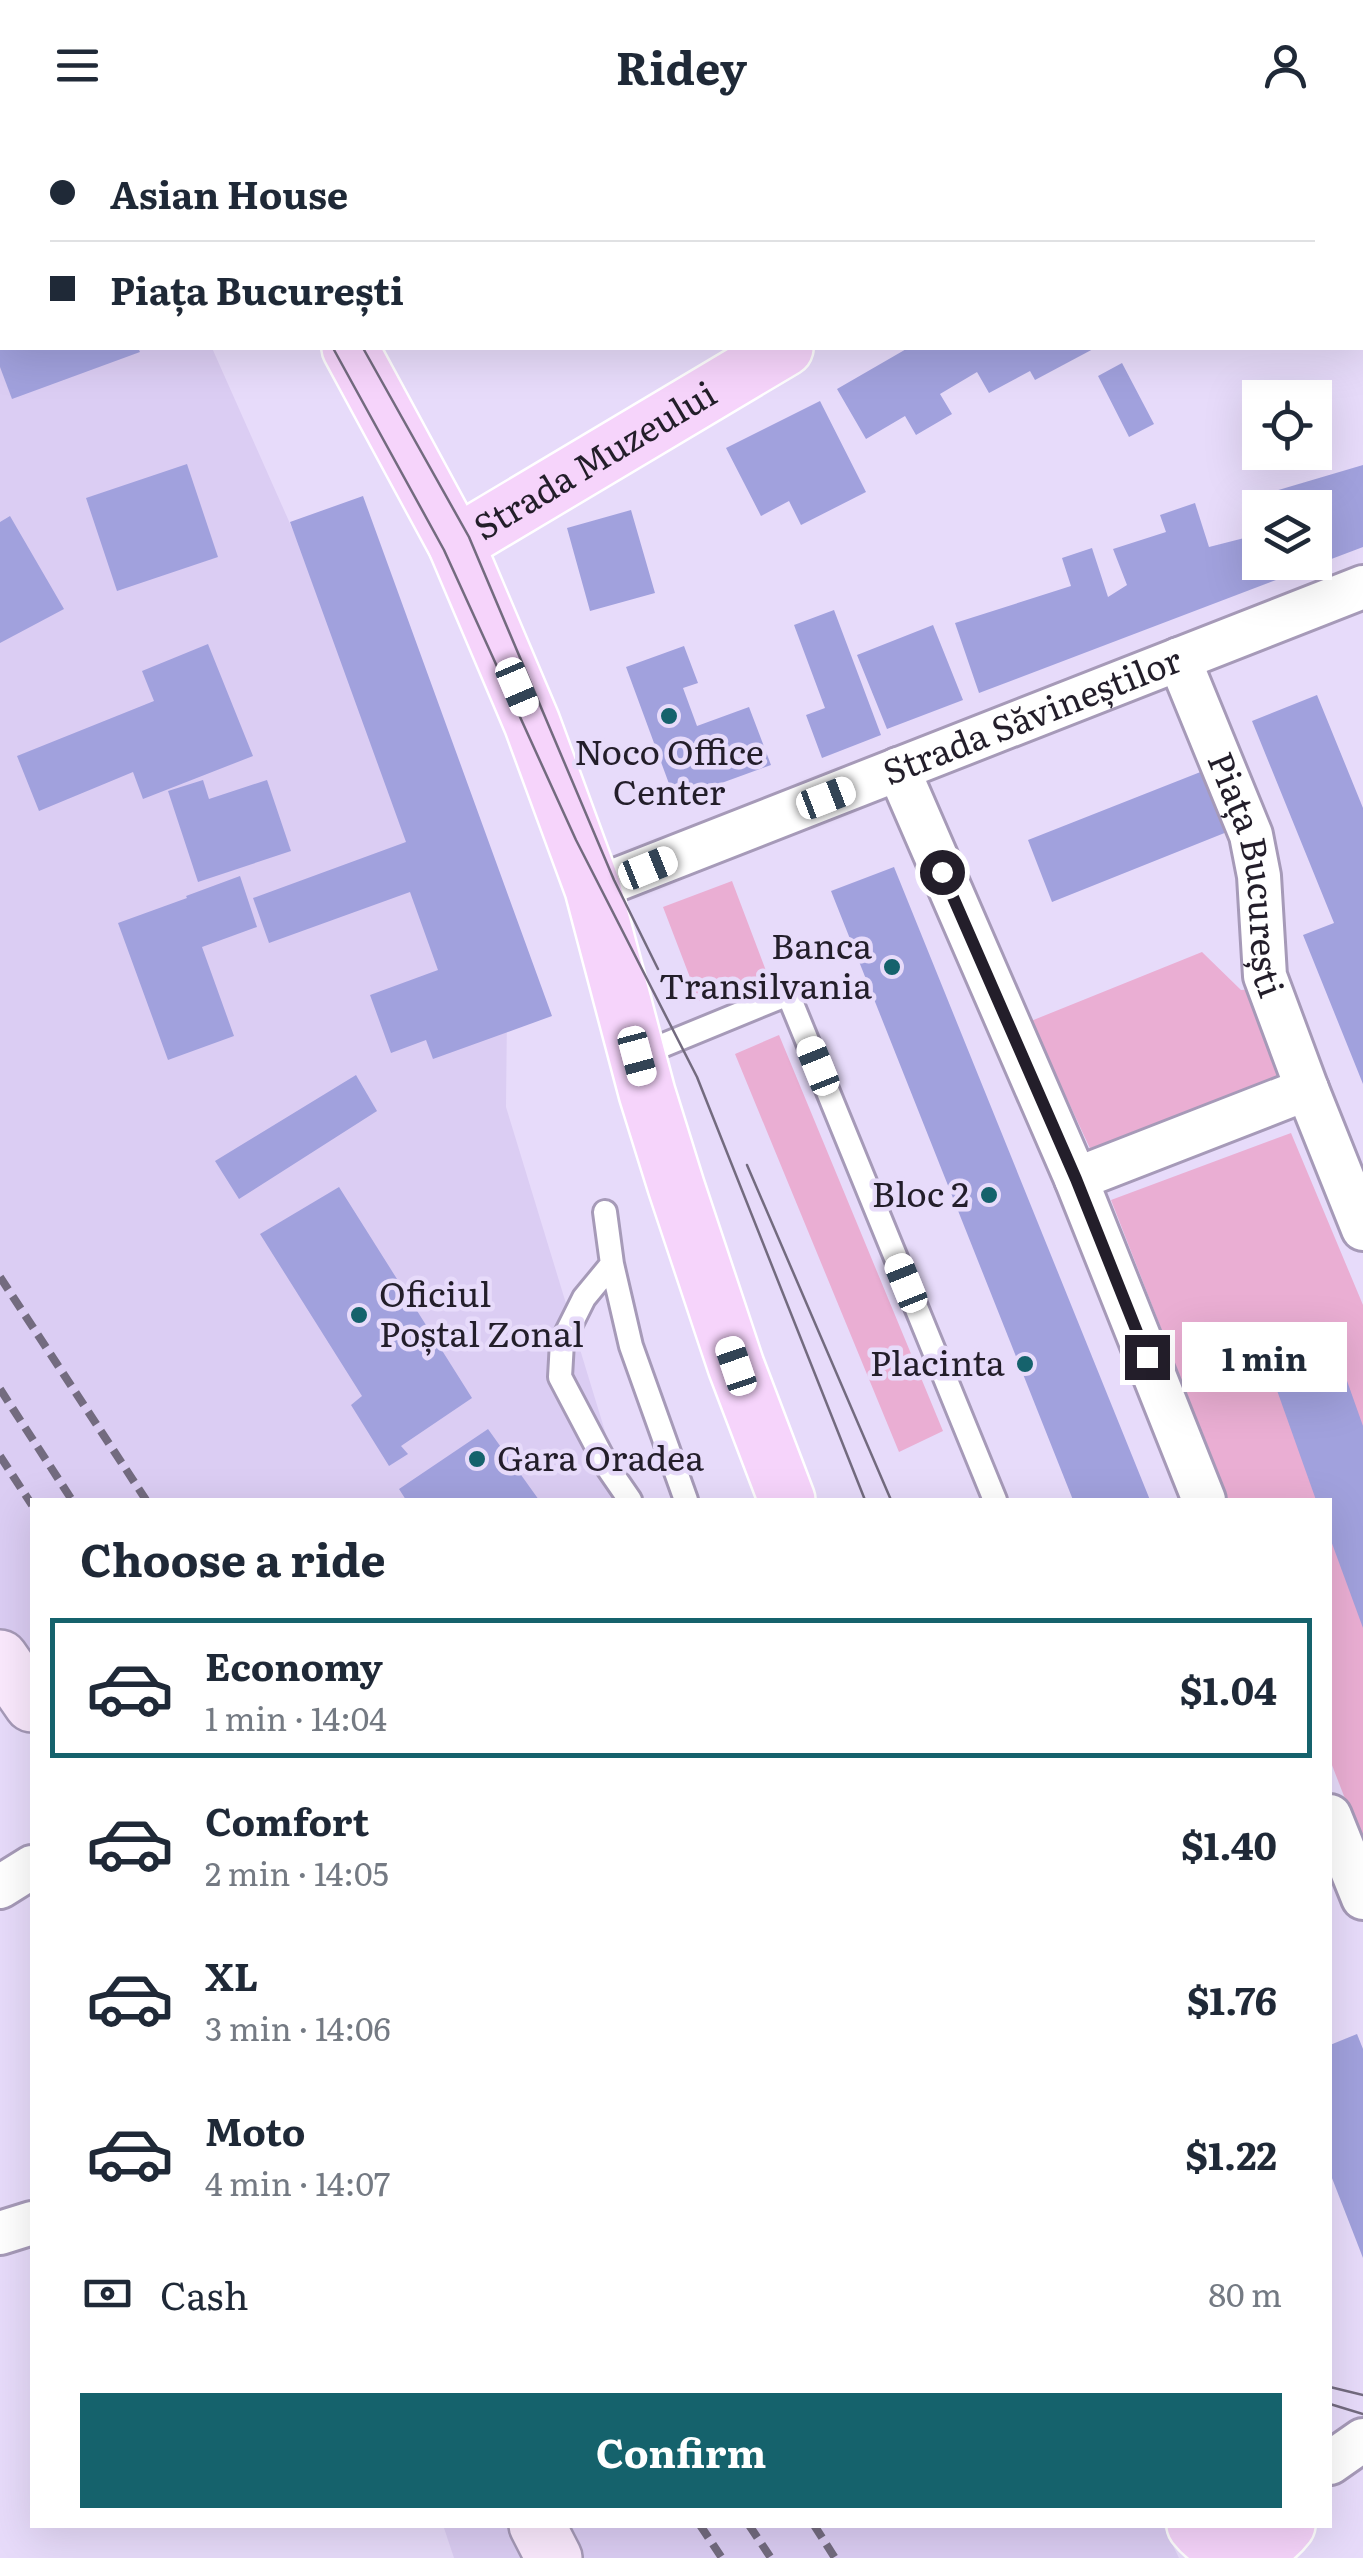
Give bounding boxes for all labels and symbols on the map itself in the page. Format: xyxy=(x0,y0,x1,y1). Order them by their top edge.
street label: Strada Muzeului xyxy=(462,366,725,551)
street label: Strada Săvineștilor xyxy=(874,632,1189,796)
car xyxy=(491,654,543,720)
marker: Noco Office Center xyxy=(658,705,680,727)
place label: Noco Office Center xyxy=(574,724,764,816)
street label: Piața București xyxy=(1197,743,1300,1004)
car xyxy=(793,773,859,823)
car xyxy=(615,843,681,893)
route start xyxy=(920,850,965,895)
place label: Banca Transilvania xyxy=(659,918,872,1010)
marker: Banca Transilvania xyxy=(881,956,903,978)
car xyxy=(615,1023,659,1089)
car xyxy=(793,1033,843,1099)
place label: Bloc 2 xyxy=(872,1166,969,1218)
marker: Bloc 2 xyxy=(978,1184,1000,1206)
car xyxy=(881,1250,931,1316)
place label: Oficiul Poștal Zonal xyxy=(379,1266,584,1358)
marker: Oficiul Poștal Zonal xyxy=(348,1304,370,1326)
callout: 1 min xyxy=(1182,1322,1347,1392)
car xyxy=(712,1333,760,1399)
place label: Placinta xyxy=(870,1335,1005,1387)
route end xyxy=(1125,1335,1170,1380)
marker: Placinta xyxy=(1014,1353,1036,1375)
place label: Gara Oradea xyxy=(497,1430,704,1482)
marker: Gara Oradea xyxy=(466,1448,488,1470)

